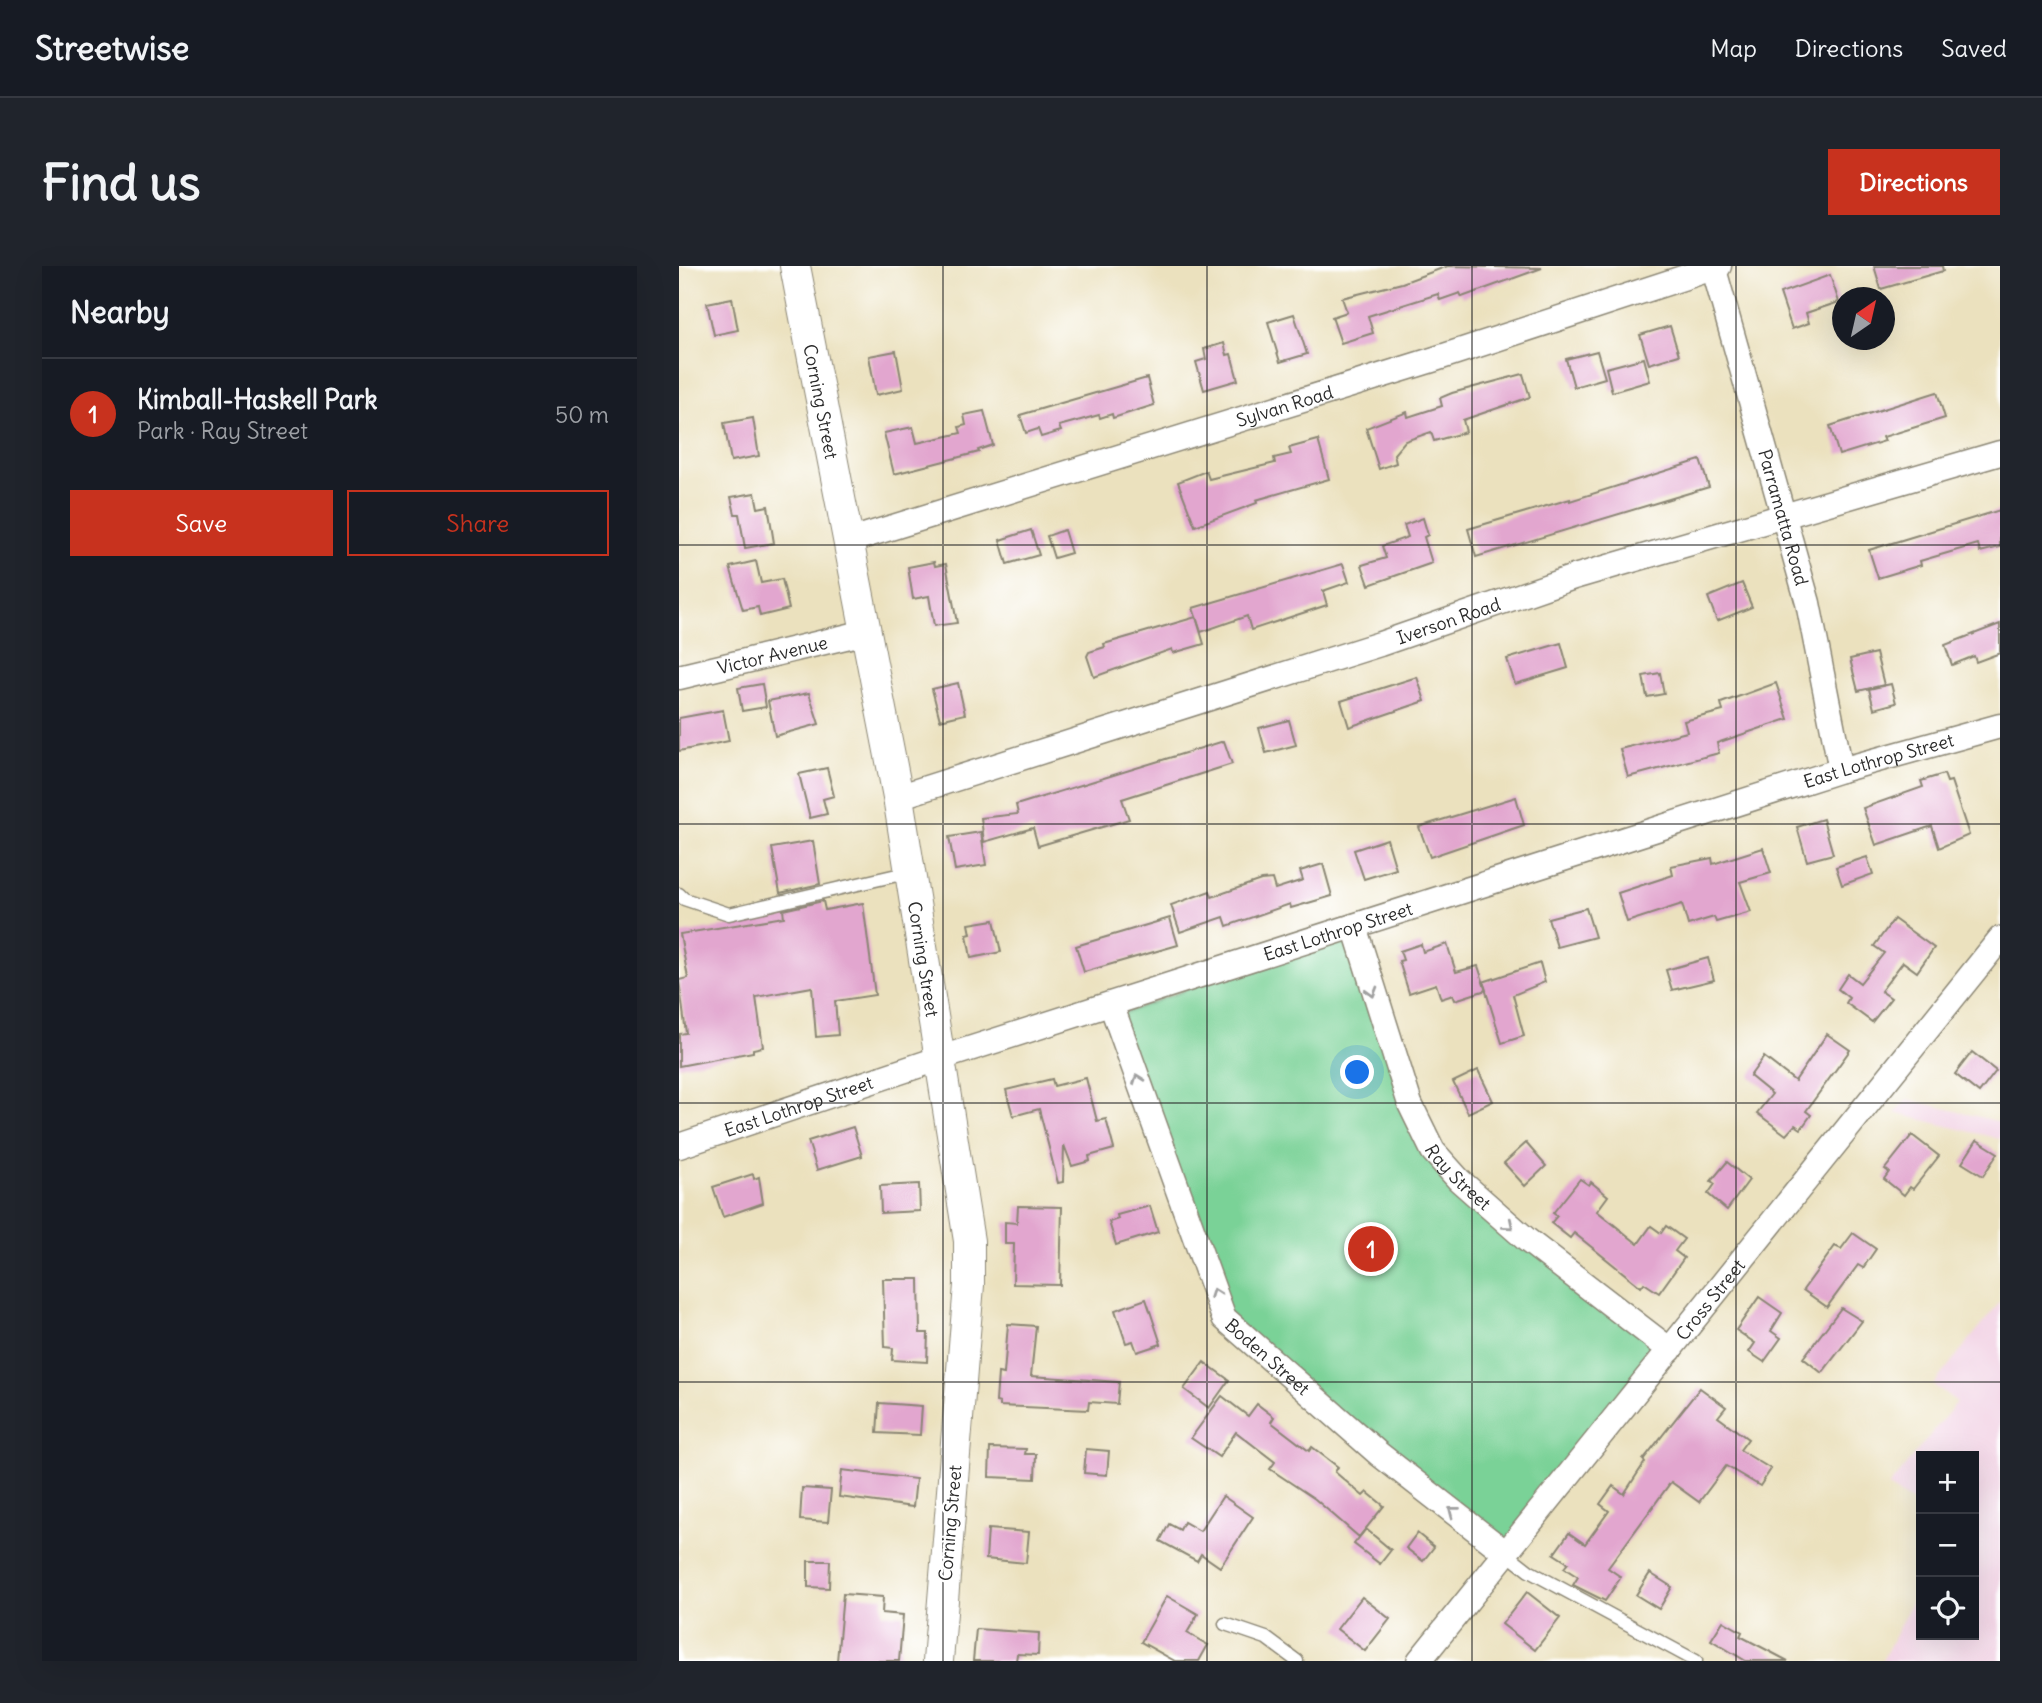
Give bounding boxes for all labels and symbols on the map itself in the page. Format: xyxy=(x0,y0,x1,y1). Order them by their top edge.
north arrow xyxy=(1832,287,1895,350)
street label: Corning Street xyxy=(799,342,844,461)
street label: Sylvan Road xyxy=(1233,380,1336,432)
street label: Parramatta Road xyxy=(1754,446,1814,588)
street label: Iverson Road xyxy=(1393,592,1504,649)
street label: Victor Avenue xyxy=(715,630,830,679)
street label: East Lothrop Street xyxy=(1800,728,1956,793)
street label: East Lothrop Street xyxy=(1260,896,1415,966)
street label: Corning Street xyxy=(903,900,944,1018)
one-way arrow xyxy=(1364,986,1379,998)
your location xyxy=(1340,1055,1374,1089)
street label: East Lothrop Street xyxy=(721,1070,876,1141)
one-way arrow xyxy=(1132,1074,1146,1086)
street label: Ray Street xyxy=(1420,1141,1496,1215)
one-way arrow xyxy=(1500,1217,1513,1229)
pin: 1 xyxy=(1348,1223,1394,1275)
street label: Cross Street xyxy=(1670,1254,1750,1345)
one-way arrow xyxy=(1209,1288,1223,1300)
street label: Boden Street xyxy=(1221,1313,1315,1400)
street label: Corning Street xyxy=(933,1464,967,1582)
one-way arrow xyxy=(1448,1506,1460,1519)

